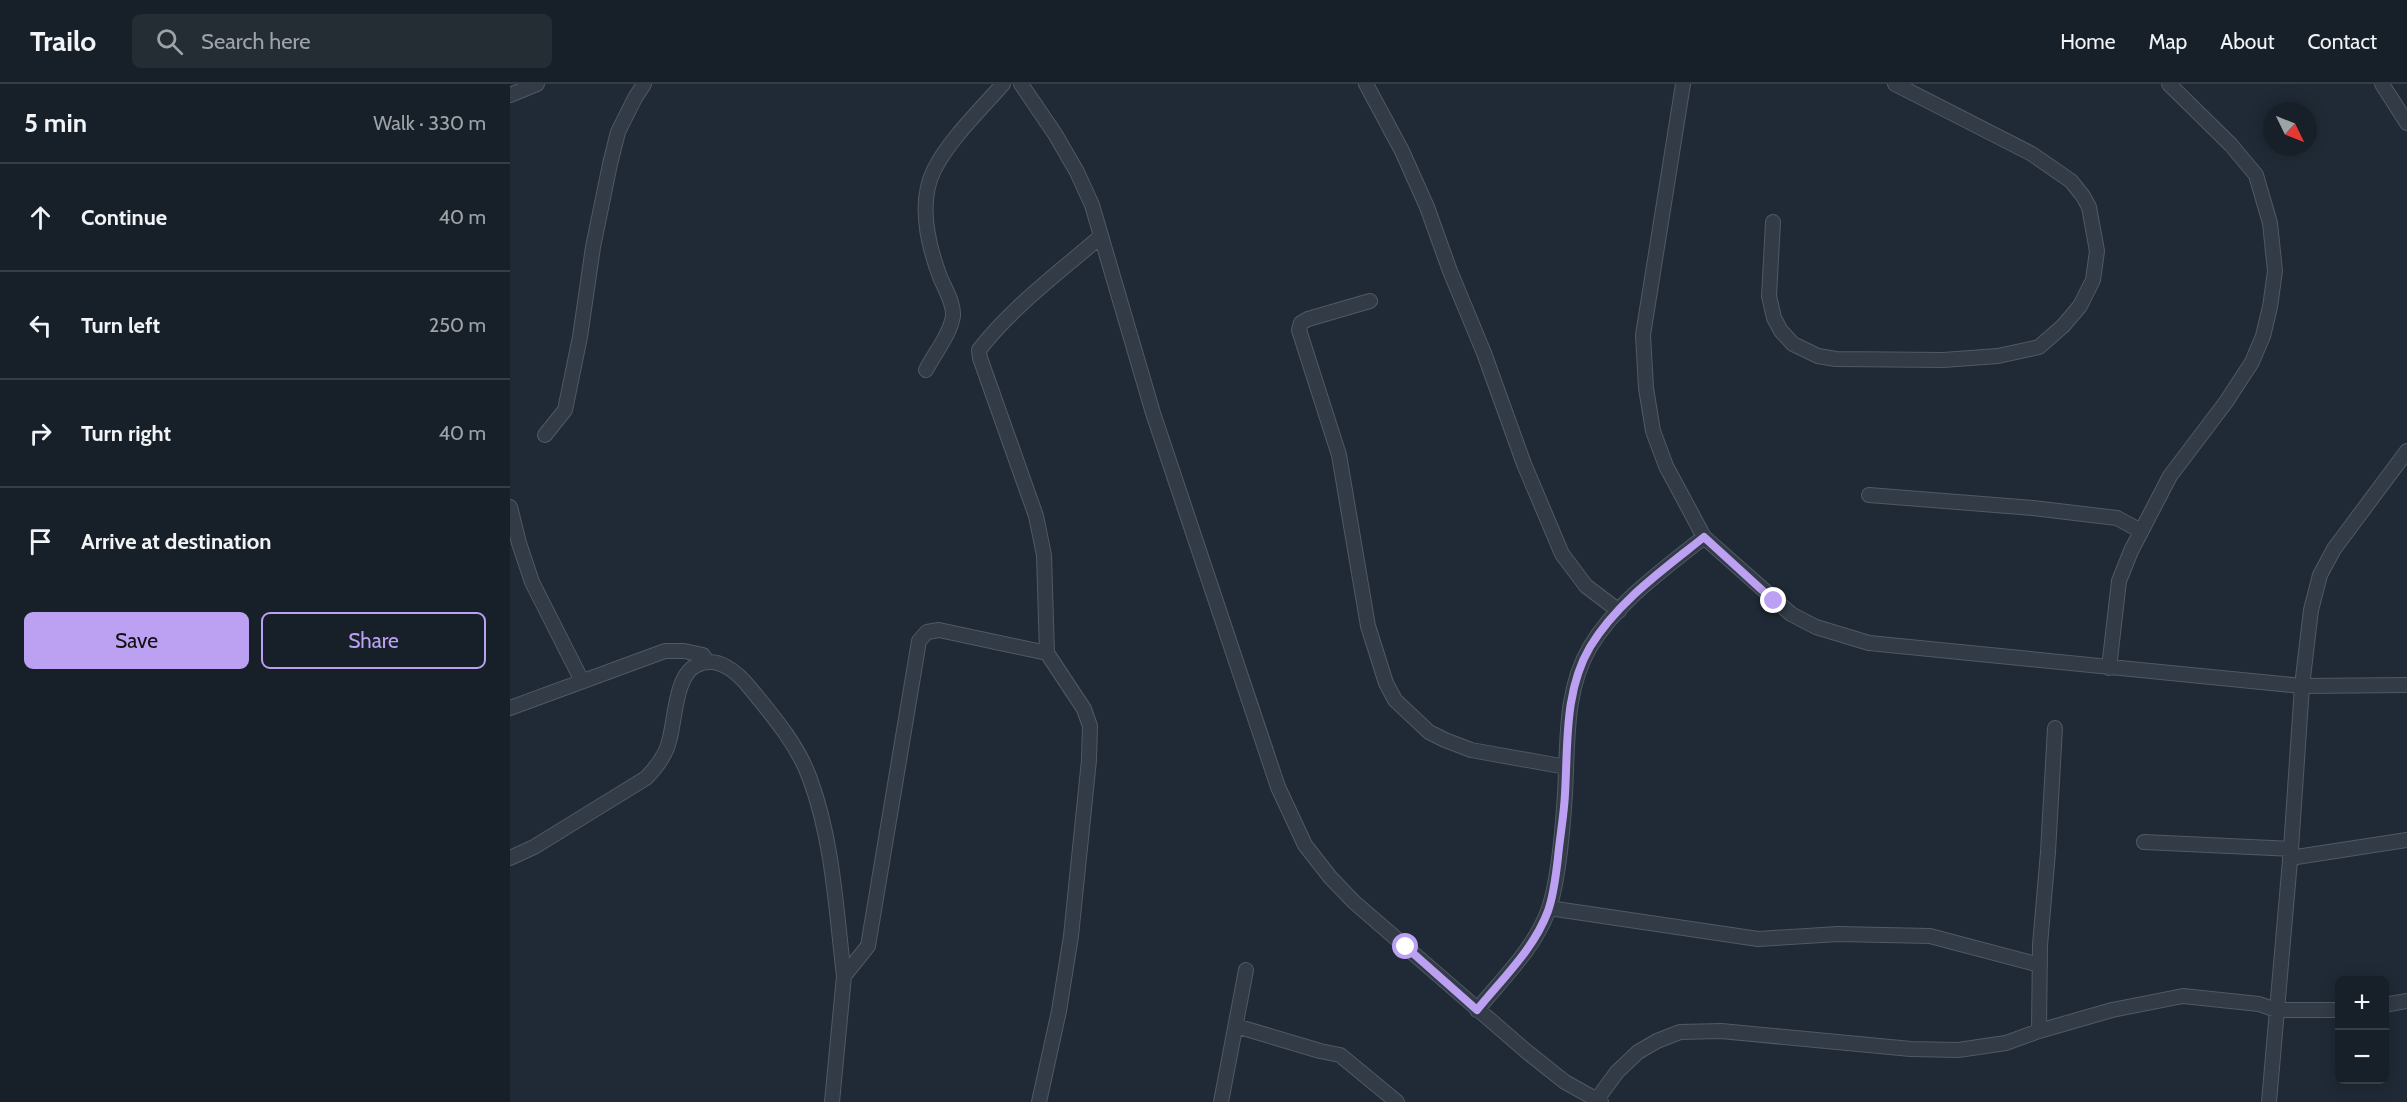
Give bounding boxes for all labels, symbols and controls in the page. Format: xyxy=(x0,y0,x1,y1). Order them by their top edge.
search box xyxy=(132,14,552,68)
text: Trailo xyxy=(30,24,96,58)
icon: search xyxy=(153,25,186,58)
text: Search here xyxy=(201,28,310,55)
text: Home xyxy=(2060,29,2116,54)
text: Map xyxy=(2149,29,2187,54)
text: About xyxy=(2220,29,2274,54)
text: Contact xyxy=(2307,29,2377,54)
north arrow xyxy=(2263,102,2317,156)
text: 5 min xyxy=(24,107,87,139)
text: Walk · 330 m xyxy=(373,111,486,135)
icon: ahead xyxy=(24,201,57,234)
text: Continue xyxy=(81,204,167,231)
text: 40 m xyxy=(438,205,486,229)
icon: left xyxy=(24,309,57,342)
text: Turn left xyxy=(81,312,160,339)
text: 250 m xyxy=(429,313,486,337)
icon: right xyxy=(24,417,57,450)
text: Turn right xyxy=(81,420,171,447)
text: 40 m xyxy=(438,421,486,445)
icon: arrive xyxy=(24,525,57,558)
text: Arrive at destination xyxy=(81,528,271,555)
route end xyxy=(1760,587,1786,613)
button: Save xyxy=(24,612,249,669)
button: Share xyxy=(261,612,486,669)
route start xyxy=(1392,933,1418,959)
map controls xyxy=(2335,976,2389,1084)
button: + xyxy=(2335,976,2389,1030)
button: − xyxy=(2335,1030,2389,1084)

